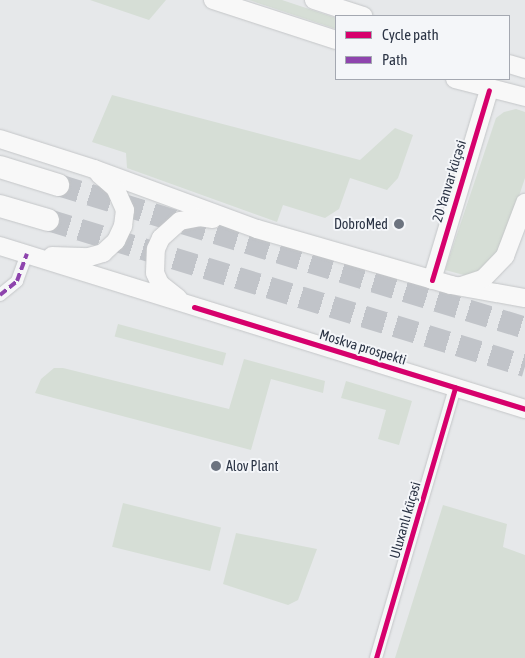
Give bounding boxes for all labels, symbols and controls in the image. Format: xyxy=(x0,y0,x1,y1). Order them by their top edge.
legend xyxy=(335,15,510,80)
text: Cycle path xyxy=(382,26,439,43)
text: Path xyxy=(382,51,408,68)
street label: 20 Yanvar küçəsi xyxy=(429,138,469,224)
place label: DobroMed xyxy=(334,216,388,232)
marker: DobroMed xyxy=(392,217,406,231)
street label: Moskva prospekti xyxy=(318,326,408,368)
place label: Alov Plant xyxy=(226,458,278,474)
marker: Alov Plant xyxy=(210,460,222,472)
street label: Uluxanlı küçəsi xyxy=(386,480,424,560)

